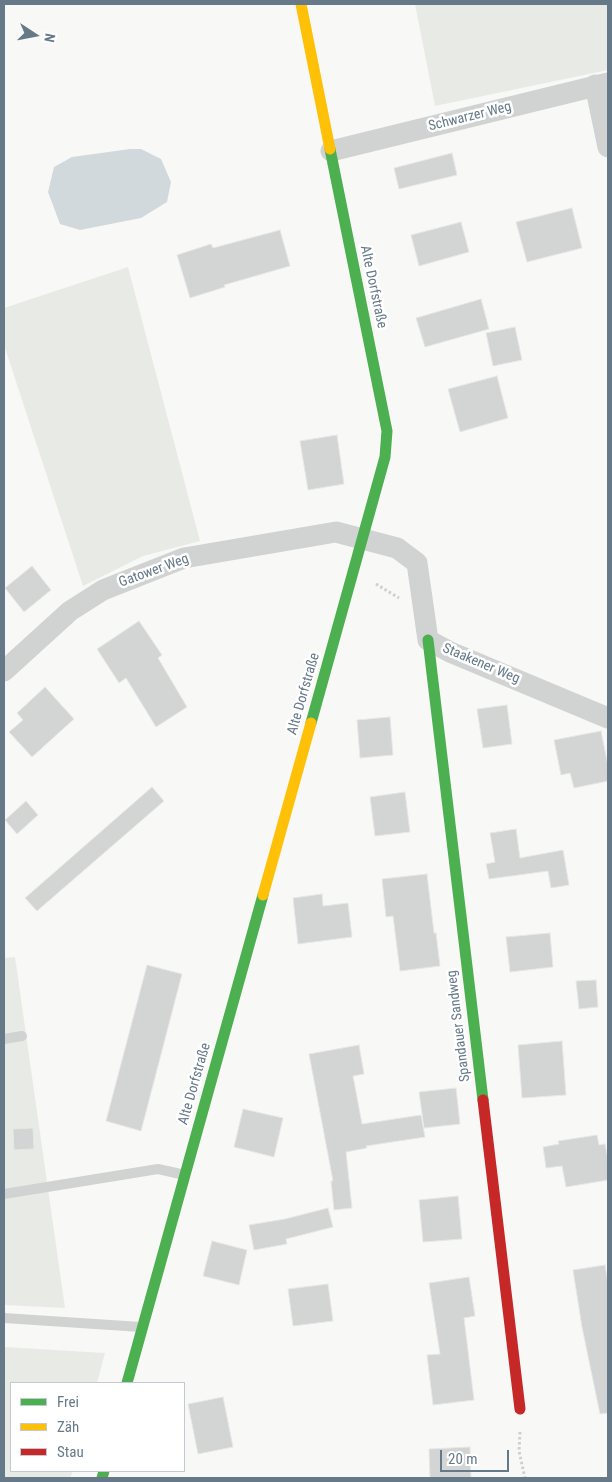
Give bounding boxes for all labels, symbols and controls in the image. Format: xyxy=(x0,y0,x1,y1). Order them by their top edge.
north arrow xyxy=(10,10,60,60)
text: N xyxy=(41,32,58,44)
street label: Schwarzer Weg xyxy=(427,99,513,135)
street label: Alte Dorfstraße xyxy=(356,244,390,330)
street label: Gatower Weg xyxy=(117,551,191,591)
street label: Staakener Weg xyxy=(440,640,522,688)
street label: Alte Dorfstraße xyxy=(284,651,324,737)
street label: Spandauer Sandweg xyxy=(444,969,474,1083)
street label: Alte Dorfstraße xyxy=(175,1041,215,1127)
legend xyxy=(10,1382,185,1472)
text: Frei xyxy=(57,1393,79,1411)
text: Zäh xyxy=(57,1418,79,1436)
scale bar xyxy=(442,1440,511,1472)
text: Stau xyxy=(57,1443,84,1461)
text: 20 m xyxy=(448,1450,478,1468)

